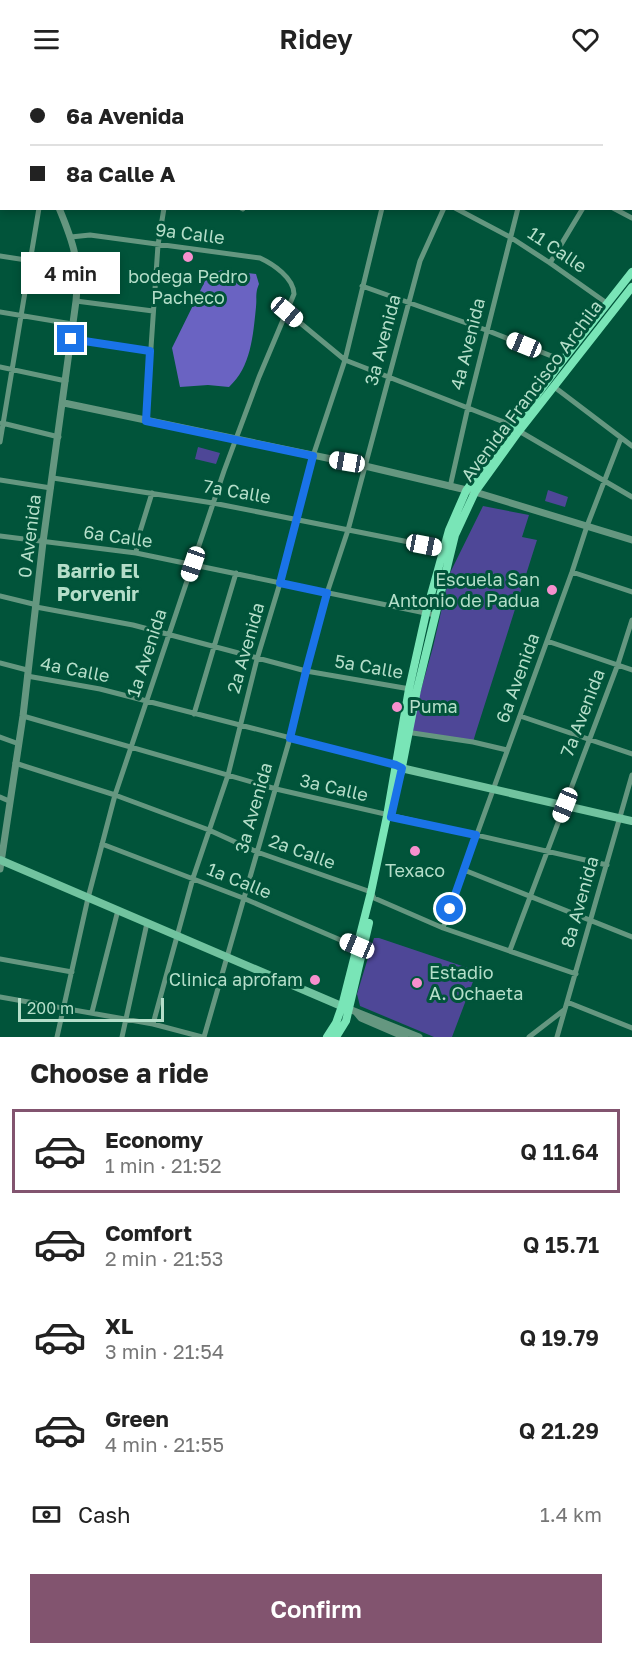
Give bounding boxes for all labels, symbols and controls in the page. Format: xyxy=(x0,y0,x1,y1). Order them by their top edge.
icon: menu xyxy=(30,23,63,56)
text: Ridey xyxy=(279,23,353,55)
icon: heart xyxy=(569,23,602,56)
text: 6a Avenida xyxy=(66,102,184,129)
text: 8a Calle A xyxy=(66,160,175,187)
street label: 9a Calle xyxy=(154,218,226,248)
street label: 11 Calle xyxy=(524,222,591,277)
marker: bodega Pedro Pacheco xyxy=(181,250,195,264)
callout: 4 min xyxy=(22,252,121,294)
text: 4 min xyxy=(44,261,97,285)
place label: bodega Pedro Pacheco xyxy=(128,265,248,308)
street label: 3a Avenida xyxy=(359,292,405,388)
car xyxy=(267,294,307,330)
street label: Avenida Francisco Archila xyxy=(456,295,607,485)
street label: 4a Avenida xyxy=(445,296,489,392)
route end xyxy=(57,325,84,352)
car xyxy=(504,330,544,360)
car xyxy=(328,450,366,474)
street label: 7a Calle xyxy=(202,474,273,508)
street label: 0 Avenida xyxy=(13,493,45,579)
street label: 6a Calle xyxy=(82,520,154,552)
car xyxy=(405,533,443,557)
car xyxy=(179,544,207,584)
district label: Barrio El Porvenir xyxy=(57,558,140,605)
place label: Escuela San Antonio de Padua xyxy=(388,568,540,611)
marker: Escuela San Antonio de Padua xyxy=(545,583,559,597)
street label: 2a Avenida xyxy=(222,600,268,696)
street label: 1a Avenida xyxy=(121,606,171,700)
street label: 6a Avenida xyxy=(491,630,543,726)
street label: 5a Calle xyxy=(333,649,405,683)
street label: 4a Calle xyxy=(39,652,112,686)
street label: 7a Avenida xyxy=(555,666,609,760)
place label: Puma xyxy=(409,695,458,717)
marker: Puma xyxy=(390,700,404,714)
street label: 3a Avenida xyxy=(230,760,276,856)
street label: 3a Calle xyxy=(298,769,371,806)
car xyxy=(550,785,580,825)
street label: 2a Calle xyxy=(266,829,339,873)
marker: Texaco xyxy=(408,844,422,858)
street label: 8a Avenida xyxy=(556,854,603,950)
street label: 1a Calle xyxy=(204,857,275,903)
place label: Texaco xyxy=(385,859,445,881)
route start xyxy=(436,895,463,922)
car xyxy=(337,931,377,961)
place label: Estadio A. Ochaeta xyxy=(429,961,523,1004)
place label: Clinica aprofam xyxy=(169,968,303,990)
marker: Clinica aprofam xyxy=(308,973,322,987)
marker: Estadio A. Ochaeta xyxy=(410,976,424,990)
scale bar xyxy=(18,995,164,1022)
text: 200 m xyxy=(27,998,74,1018)
text: Choose a ride xyxy=(30,1057,209,1089)
icon: car xyxy=(33,1124,87,1178)
text: Economy xyxy=(105,1126,203,1153)
text: Q 11.64 xyxy=(520,1138,599,1165)
text: 1 min · 21:52 xyxy=(105,1153,222,1177)
icon: car xyxy=(33,1217,87,1271)
text: Comfort xyxy=(105,1219,192,1246)
text: Q 15.71 xyxy=(523,1231,599,1258)
text: 2 min · 21:53 xyxy=(105,1246,224,1270)
icon: car xyxy=(33,1310,87,1364)
text: XL xyxy=(105,1312,133,1339)
text: Q 19.79 xyxy=(520,1324,599,1351)
text: 3 min · 21:54 xyxy=(105,1339,224,1363)
icon: car xyxy=(33,1403,87,1457)
text: Green xyxy=(105,1405,169,1432)
text: Q 21.29 xyxy=(519,1417,599,1444)
text: 4 min · 21:55 xyxy=(105,1432,224,1456)
icon: cash xyxy=(30,1498,63,1531)
text: Cash xyxy=(78,1501,131,1528)
text: 1.4 km xyxy=(540,1502,602,1526)
button: Confirm xyxy=(30,1574,602,1643)

